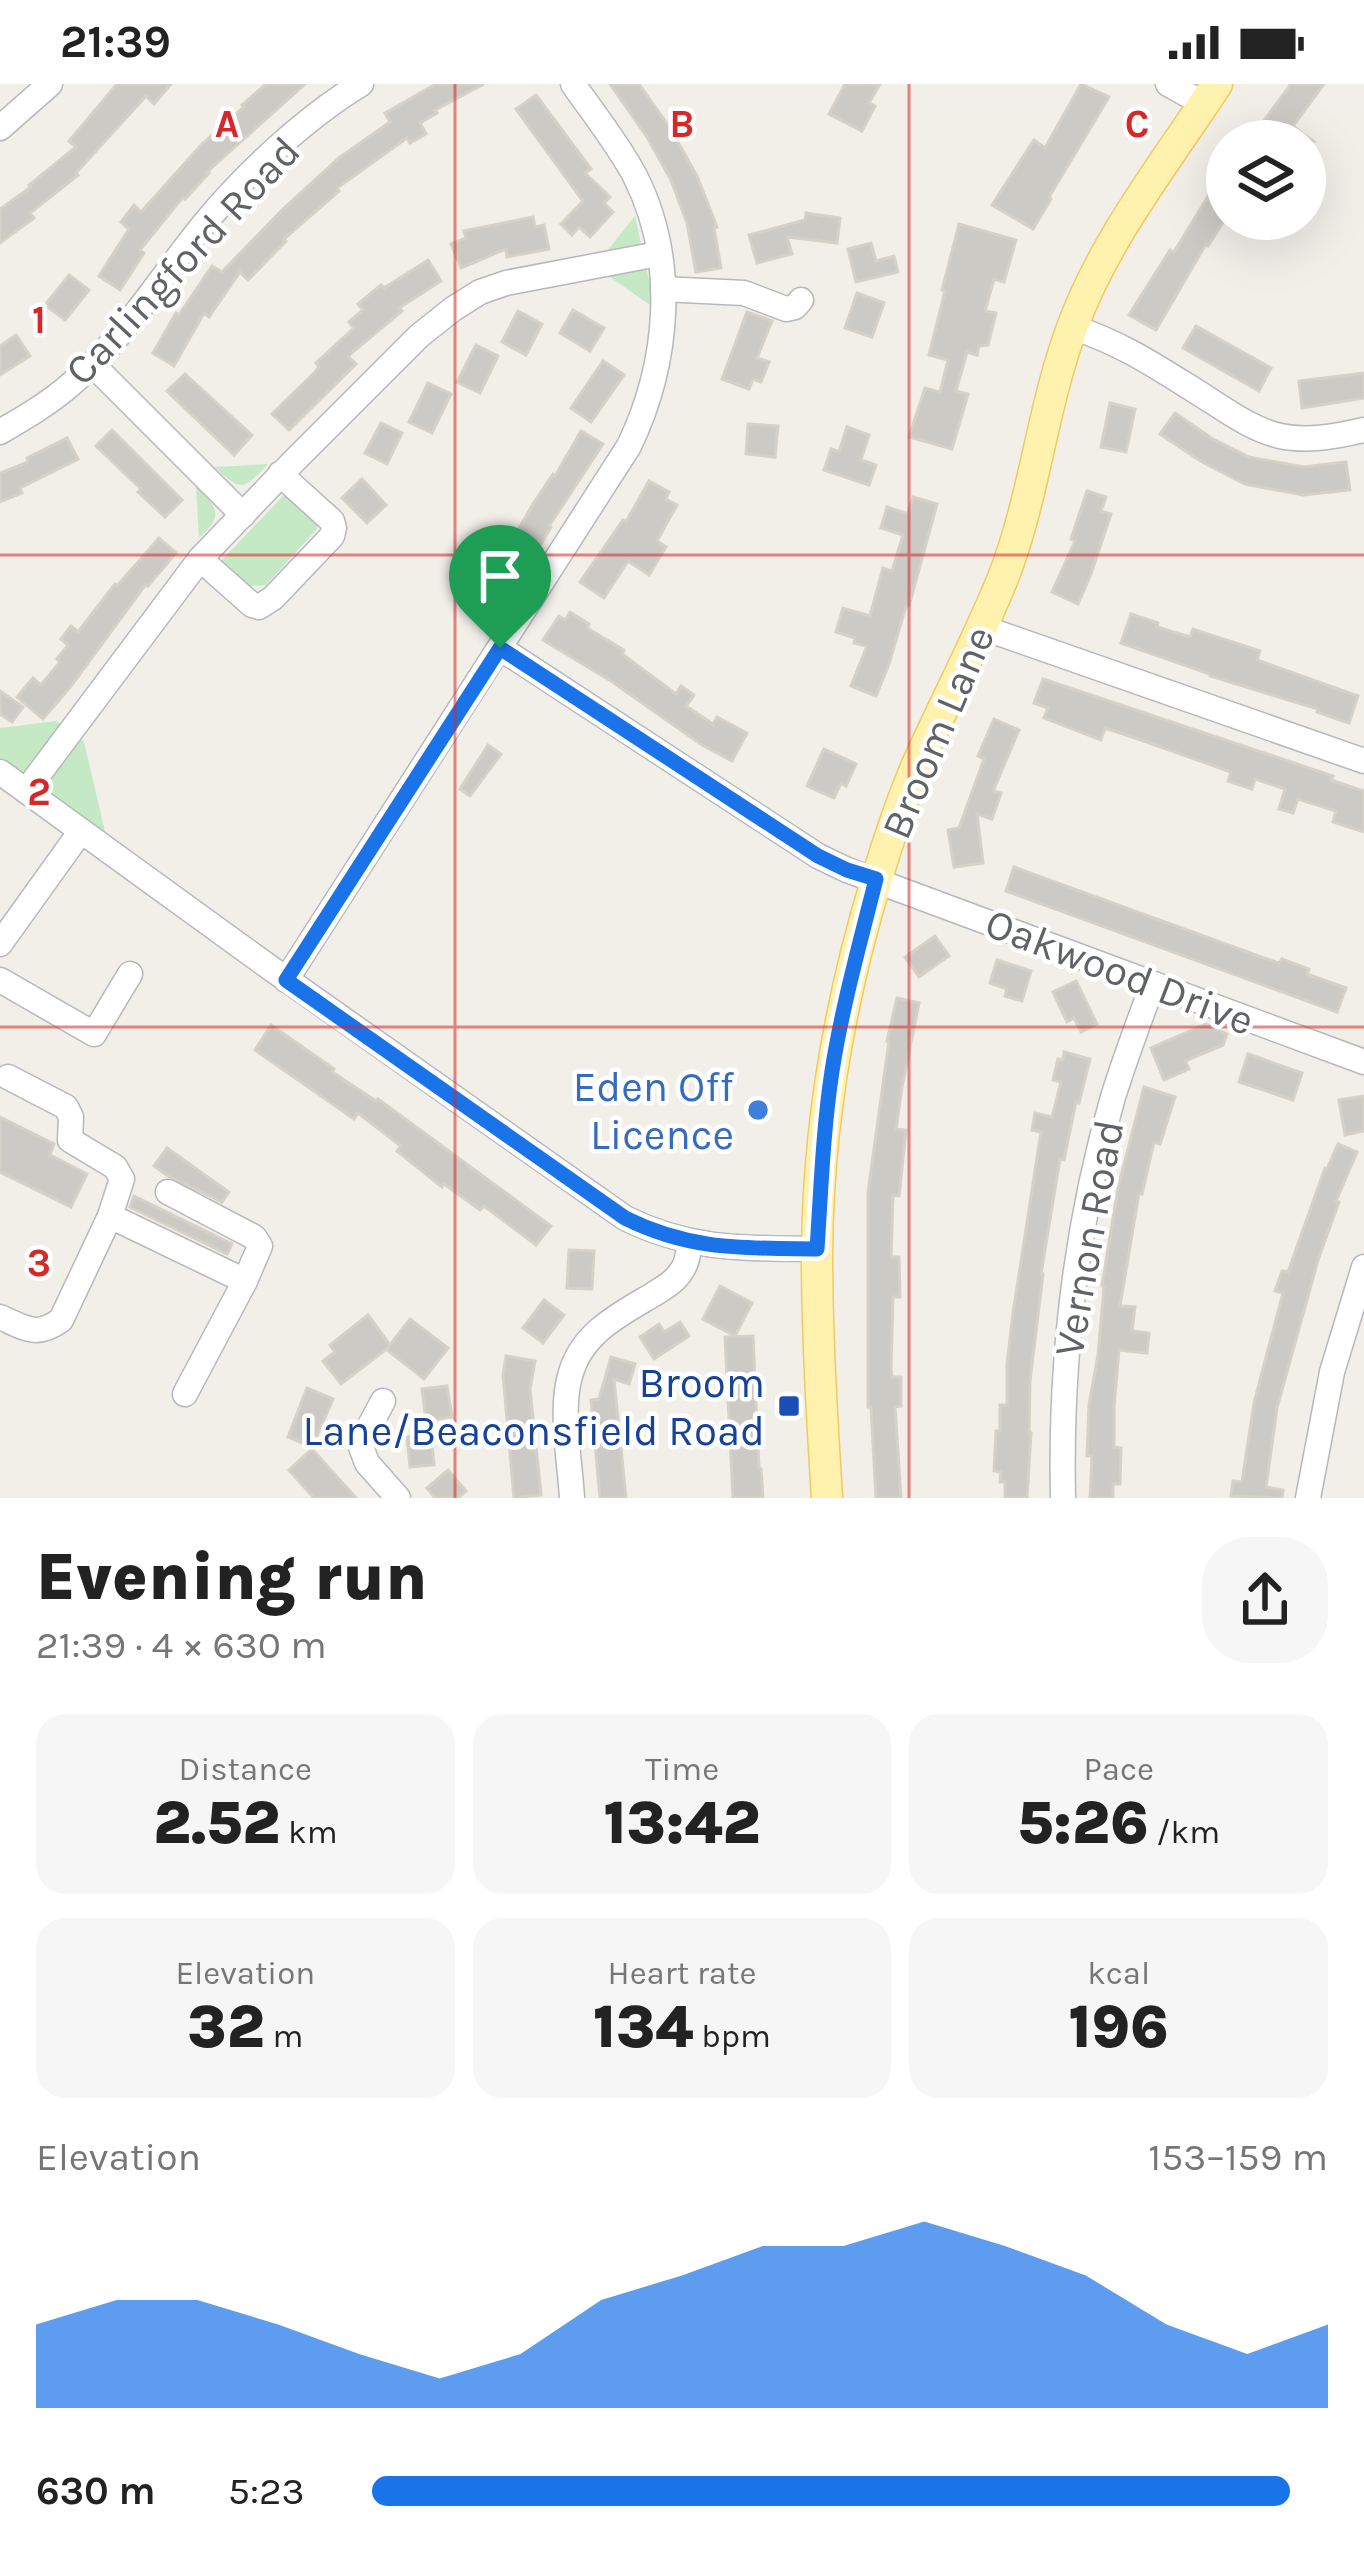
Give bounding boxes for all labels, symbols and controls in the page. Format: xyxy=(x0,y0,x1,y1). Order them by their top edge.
text: 21:39 xyxy=(60,16,171,68)
text: A xyxy=(215,101,239,147)
text: B xyxy=(669,101,695,147)
text: C xyxy=(1125,101,1149,147)
map controls xyxy=(1206,120,1326,240)
button: layers xyxy=(1206,120,1326,240)
street label: Carlingford Road xyxy=(55,126,311,395)
text: 1 xyxy=(32,297,46,343)
pin xyxy=(449,525,551,648)
icon: arrive xyxy=(467,543,533,609)
street label: Broom Lane xyxy=(871,619,1005,846)
text: 2 xyxy=(27,769,51,815)
street label: Oakwood Drive xyxy=(978,898,1261,1046)
place label: Eden Off Licence xyxy=(573,1062,735,1160)
marker: Eden Off Licence xyxy=(745,1097,771,1123)
street label: Vernon Road xyxy=(1044,1116,1134,1360)
text: 3 xyxy=(27,1240,51,1286)
place label: Broom Lane/Beaconsfield Road xyxy=(303,1358,765,1456)
marker: Broom Lane/Beaconsfield Road xyxy=(776,1393,802,1419)
button: share xyxy=(1202,1537,1328,1663)
text: Evening run xyxy=(36,1538,427,1616)
text: 21:39 · 4 × 630 m xyxy=(36,1622,327,1668)
text: Distance xyxy=(179,1750,312,1788)
text: Time xyxy=(645,1750,719,1788)
text: Pace xyxy=(1083,1750,1154,1788)
text: 2.52 xyxy=(153,1788,280,1858)
text: 13:42 xyxy=(604,1788,760,1858)
text: 5:26 xyxy=(1017,1788,1148,1858)
text: km xyxy=(280,1813,338,1851)
text: /km xyxy=(1148,1813,1220,1851)
text: Elevation xyxy=(175,1954,315,1992)
text: Heart rate xyxy=(608,1954,756,1992)
text: kcal xyxy=(1087,1954,1150,1992)
text: 32 xyxy=(187,1992,265,2062)
text: 134 xyxy=(593,1992,693,2062)
text: 196 xyxy=(1069,1992,1169,2062)
text: m xyxy=(265,2017,303,2055)
text: bpm xyxy=(693,2017,771,2055)
text: Elevation xyxy=(36,2134,201,2180)
text: 153–159 m xyxy=(1148,2134,1328,2180)
text: 630 m xyxy=(36,2468,155,2514)
text: 5:23 xyxy=(228,2468,305,2514)

